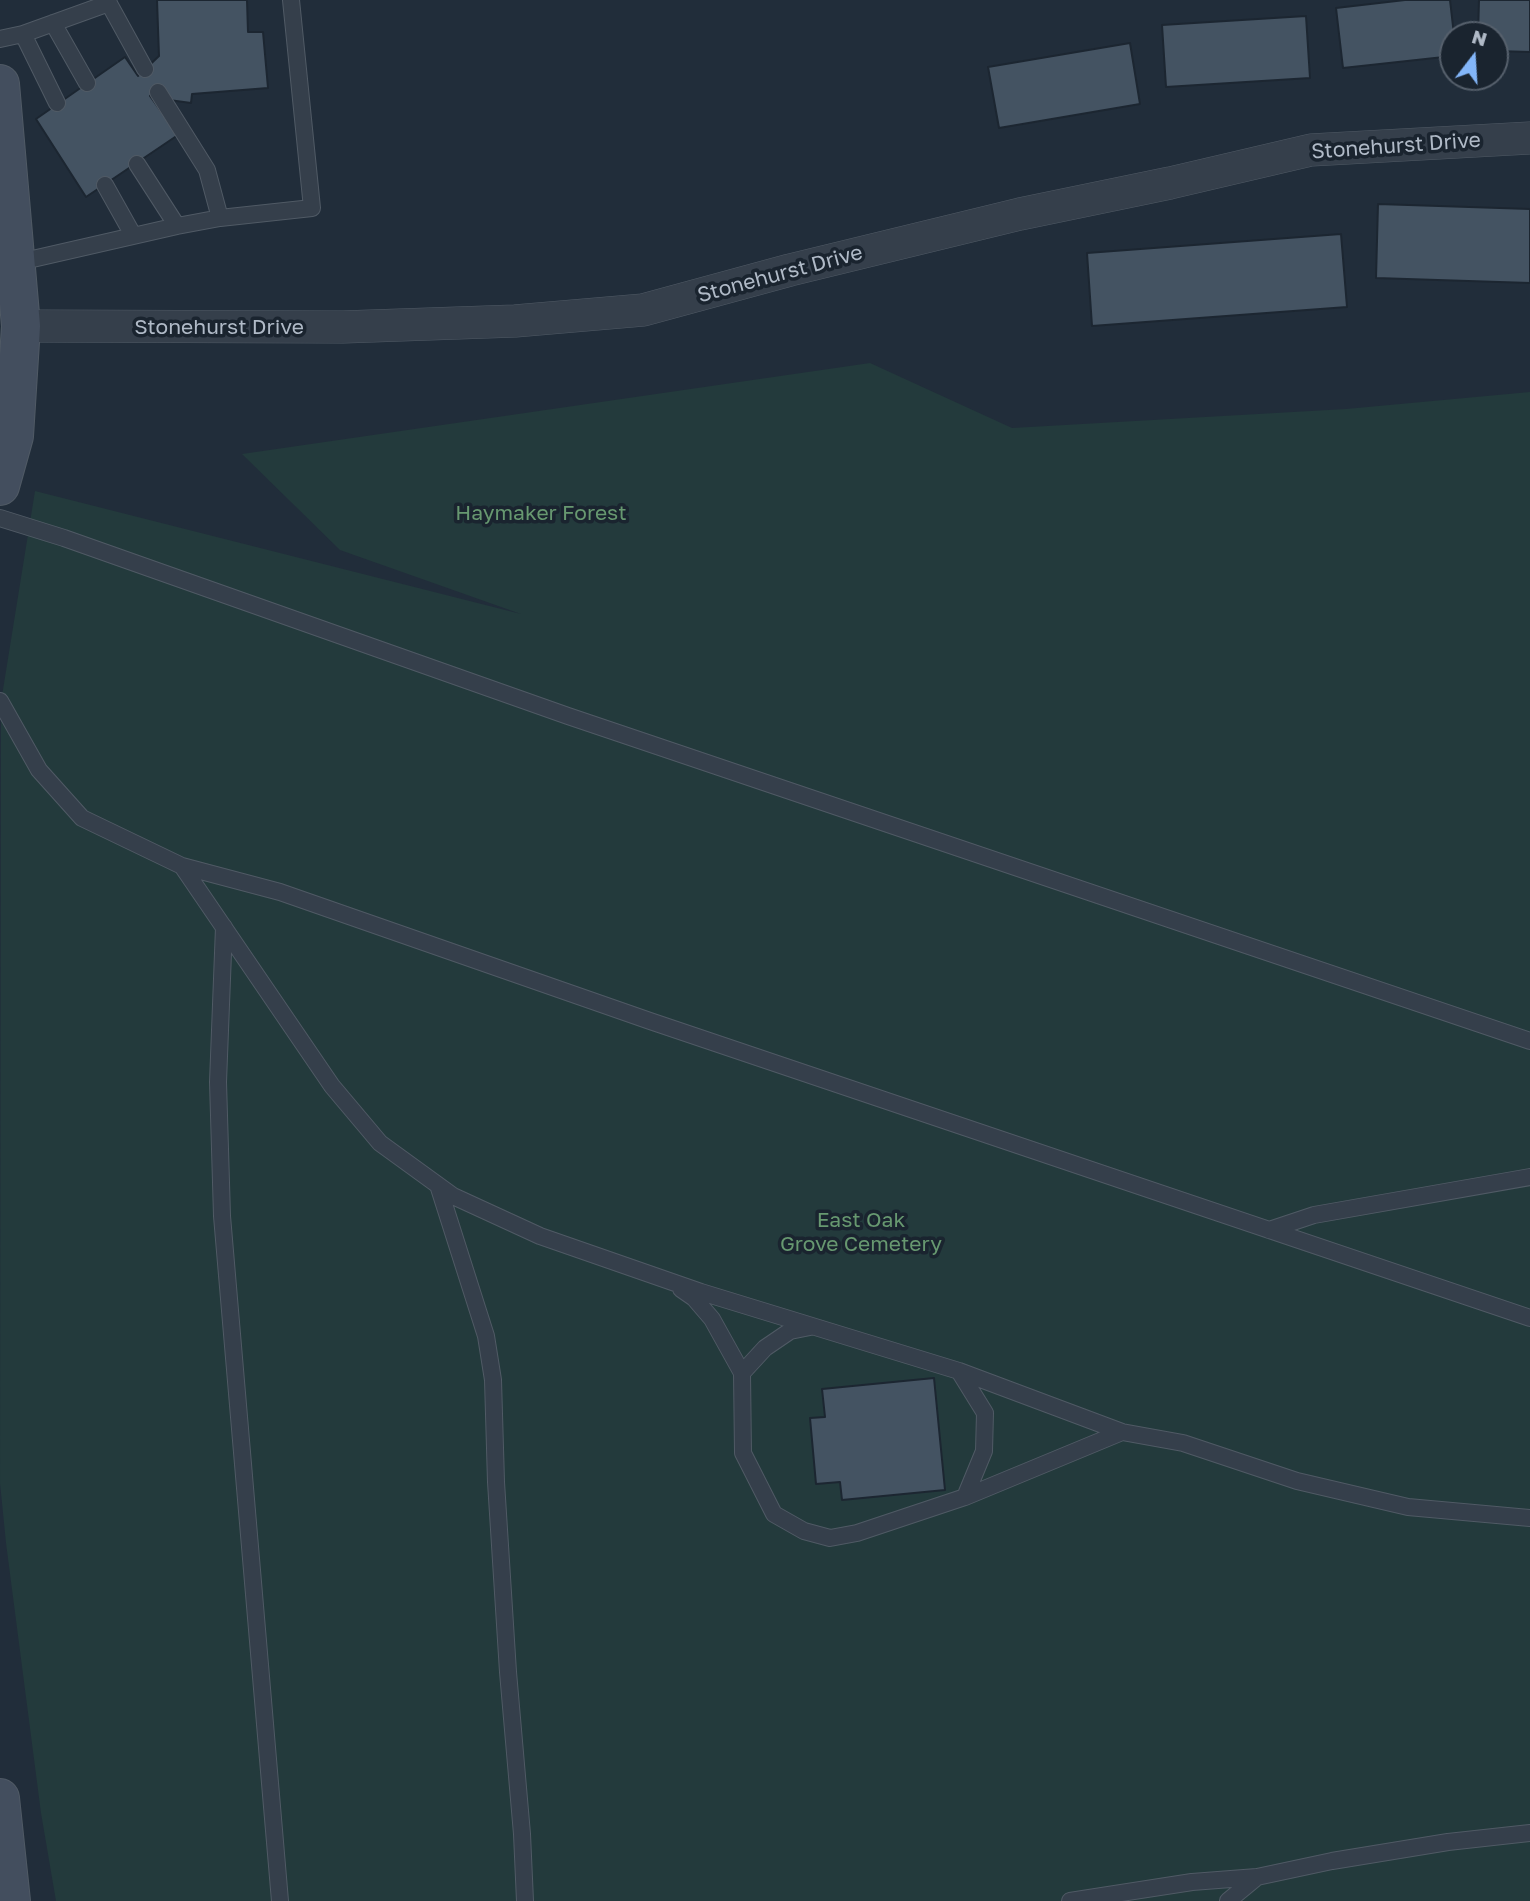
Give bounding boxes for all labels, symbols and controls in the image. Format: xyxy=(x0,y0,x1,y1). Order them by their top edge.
north arrow xyxy=(1439,21,1509,91)
text: N xyxy=(1469,24,1490,50)
street label: Stonehurst Drive xyxy=(1310,128,1482,164)
street label: Stonehurst Drive xyxy=(695,240,865,308)
street label: Stonehurst Drive xyxy=(134,314,304,340)
park label: Haymaker Forest xyxy=(455,500,627,526)
park label: East Oak Grove Cemetery xyxy=(780,1207,942,1257)

